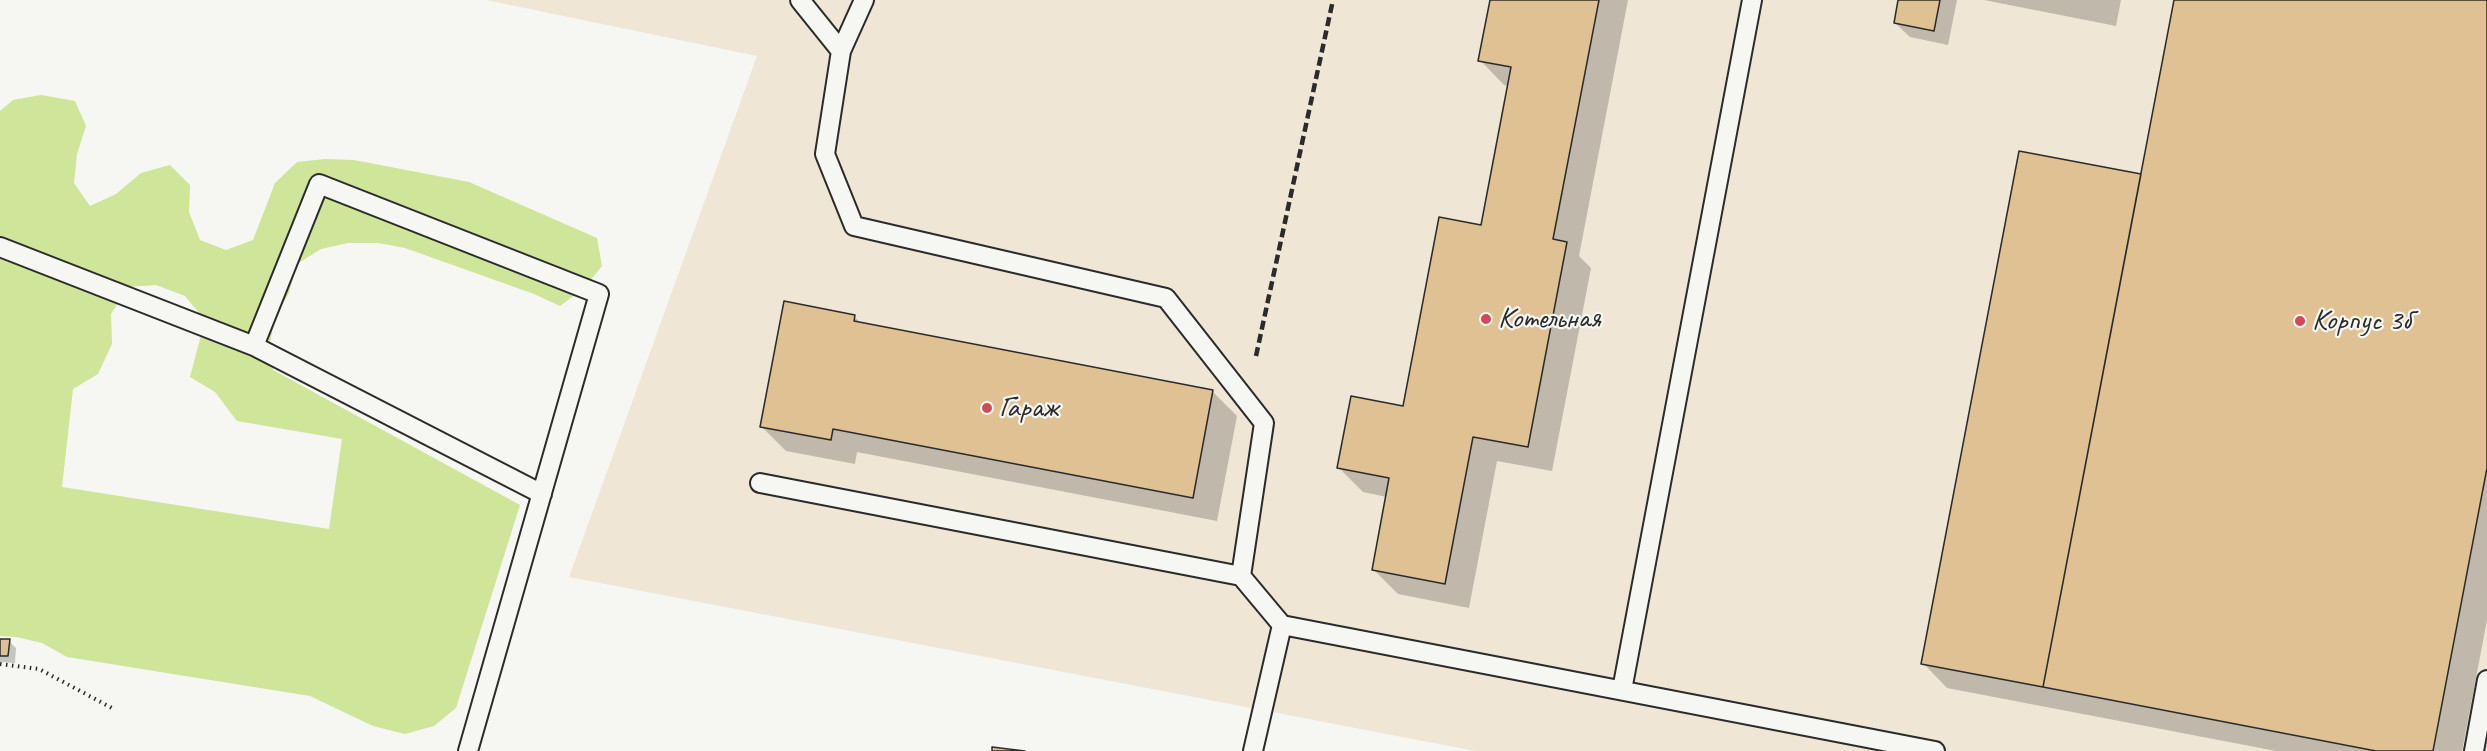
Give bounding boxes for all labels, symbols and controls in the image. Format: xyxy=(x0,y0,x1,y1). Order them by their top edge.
place label: Котельная xyxy=(1498,301,1601,337)
place label: Корпус 3б xyxy=(2312,303,2411,339)
marker: Котельная xyxy=(1479,312,1493,326)
marker: Корпус 3б xyxy=(2293,314,2307,328)
place label: Гараж xyxy=(999,390,1058,426)
marker: Гараж xyxy=(980,401,994,415)

